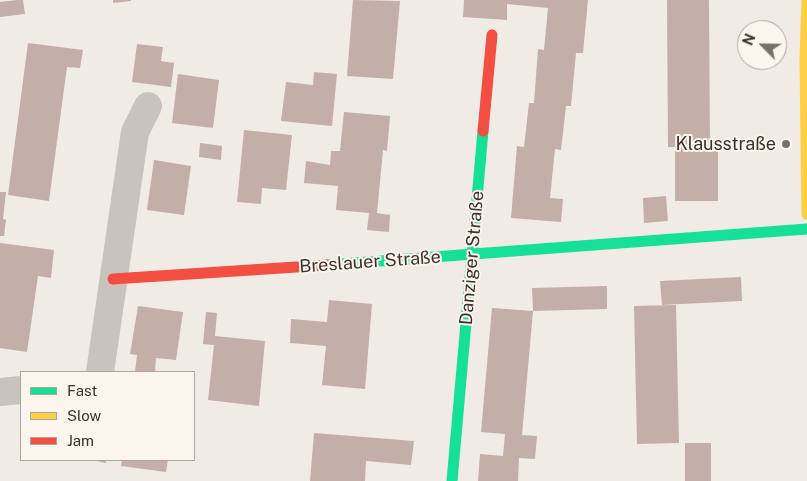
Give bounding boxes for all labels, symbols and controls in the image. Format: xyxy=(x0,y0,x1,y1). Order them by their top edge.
north arrow xyxy=(737,20,787,70)
text: N xyxy=(740,31,759,48)
place label: Klausstraße xyxy=(676,133,776,155)
marker: Klausstraße xyxy=(780,138,792,150)
street label: Danziger Straße xyxy=(455,190,489,326)
street label: Breslauer Straße xyxy=(299,246,441,278)
legend xyxy=(20,371,195,461)
text: Fast xyxy=(67,382,97,399)
text: Slow xyxy=(67,407,101,424)
text: Jam xyxy=(67,432,94,449)

